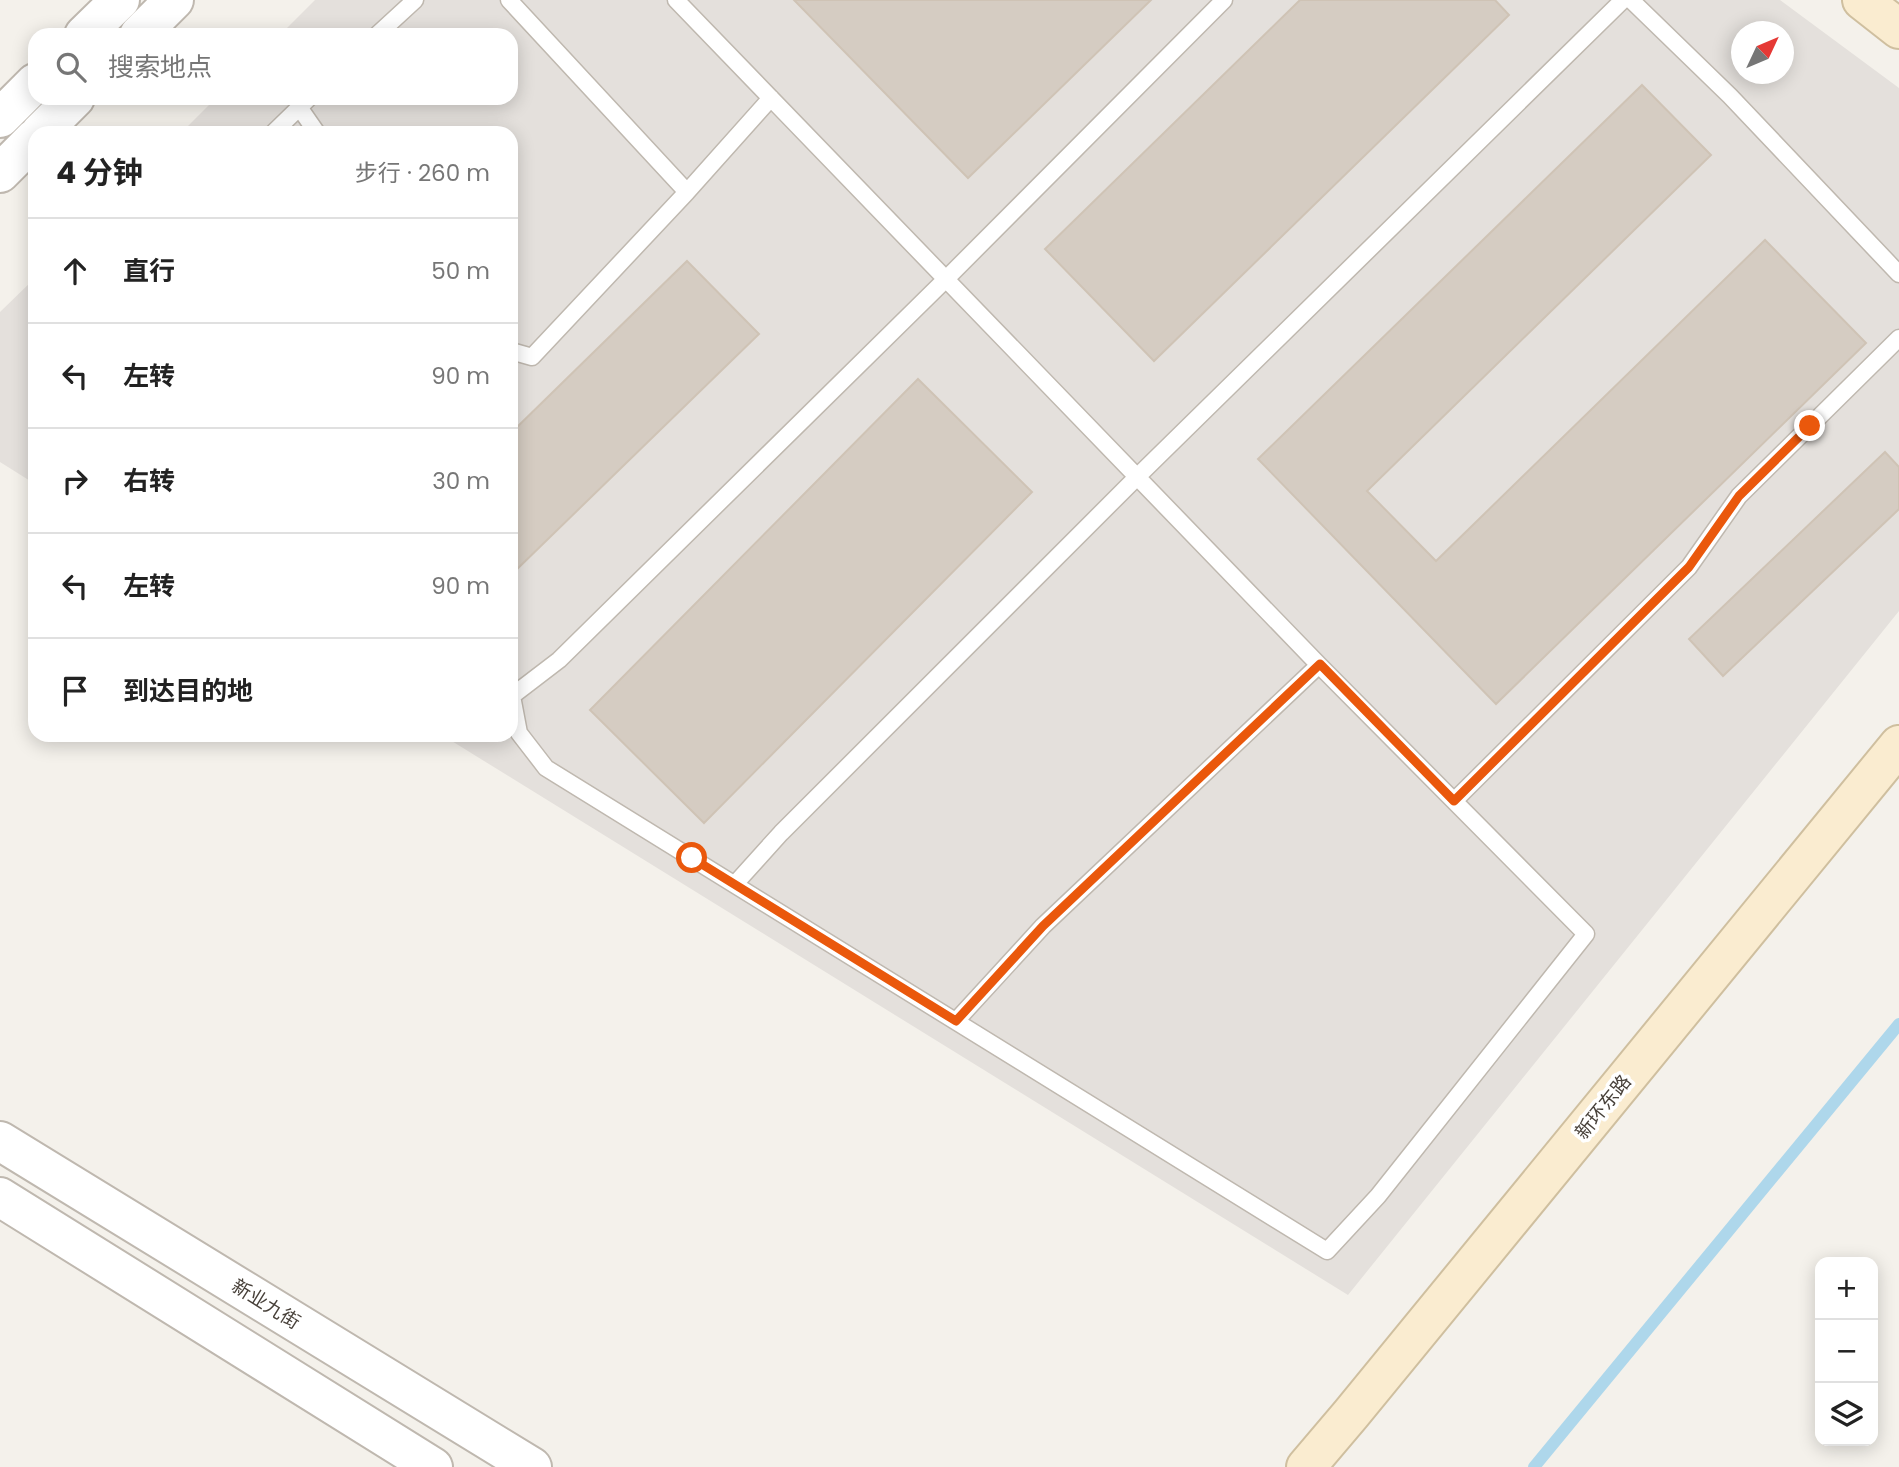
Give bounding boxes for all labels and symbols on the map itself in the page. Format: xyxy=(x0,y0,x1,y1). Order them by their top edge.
north arrow xyxy=(1731,21,1794,84)
route end xyxy=(1794,410,1825,441)
route start xyxy=(676,842,707,873)
street label: 新环东路 xyxy=(1569,1069,1637,1145)
street label: 新业九街 xyxy=(227,1272,305,1336)

